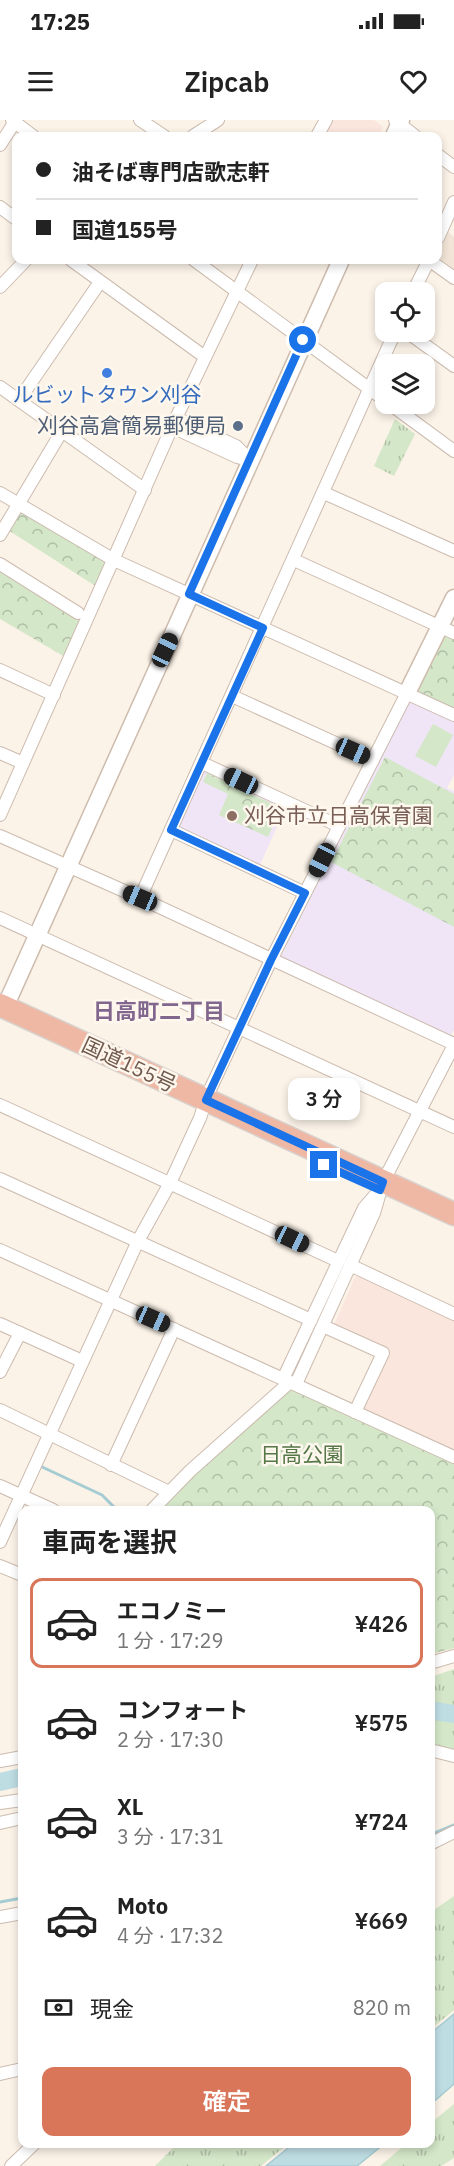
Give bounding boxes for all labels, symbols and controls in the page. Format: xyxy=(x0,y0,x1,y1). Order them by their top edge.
text: 17:25 xyxy=(30,7,90,36)
text: Zipcab xyxy=(185,64,269,99)
icon: menu xyxy=(24,65,57,98)
icon: heart xyxy=(397,65,430,98)
text: 油そば専門店歌志軒 xyxy=(72,157,270,186)
text: 国道155号 xyxy=(72,215,178,244)
map controls xyxy=(375,282,435,414)
button: locate xyxy=(375,282,435,342)
route start xyxy=(289,326,316,353)
button: layers xyxy=(375,354,435,414)
marker: ルビットタウン刈谷 xyxy=(100,366,114,380)
place label: ルビットタウン刈谷 xyxy=(13,380,202,408)
place label: 刈谷高倉簡易郵便局 xyxy=(37,411,226,439)
marker: 刈谷高倉簡易郵便局 xyxy=(231,419,245,433)
car xyxy=(149,630,181,670)
car xyxy=(333,735,373,767)
car xyxy=(221,765,261,797)
place label: 刈谷市立日高保育園 xyxy=(244,801,433,829)
marker: 刈谷市立日高保育園 xyxy=(225,809,239,823)
car xyxy=(306,840,338,880)
car xyxy=(120,883,160,913)
district label: 日高町二丁目 xyxy=(93,996,225,1025)
street label: 国道155号 xyxy=(78,1030,181,1098)
callout: 3 分 xyxy=(288,1078,360,1120)
text: 3 分 xyxy=(306,1085,342,1112)
route end xyxy=(310,1151,337,1178)
car xyxy=(272,1223,312,1255)
car xyxy=(133,1303,173,1335)
park label: 日高公園 xyxy=(260,1440,344,1468)
text: 車両を選択 xyxy=(42,1524,177,1559)
icon: car xyxy=(45,1596,99,1650)
text: エコノミー xyxy=(117,1596,227,1625)
text: ¥426 xyxy=(354,1609,408,1638)
text: 1 分 · 17:29 xyxy=(117,1627,224,1654)
icon: car xyxy=(45,1695,99,1749)
text: コンフォート xyxy=(117,1695,248,1724)
text: ¥575 xyxy=(354,1708,408,1737)
text: 2 分 · 17:30 xyxy=(117,1726,224,1753)
text: XL xyxy=(117,1792,143,1821)
icon: car xyxy=(45,1794,99,1848)
text: ¥724 xyxy=(354,1807,408,1836)
text: 3 分 · 17:31 xyxy=(117,1823,224,1850)
text: Moto xyxy=(117,1891,168,1920)
icon: car xyxy=(45,1893,99,1947)
text: ¥669 xyxy=(354,1906,408,1935)
text: 4 分 · 17:32 xyxy=(117,1922,224,1949)
icon: cash xyxy=(42,1991,75,2024)
text: 現金 xyxy=(90,1994,134,2023)
text: 820 m xyxy=(353,1994,411,2021)
button: 確定 xyxy=(42,2067,411,2136)

